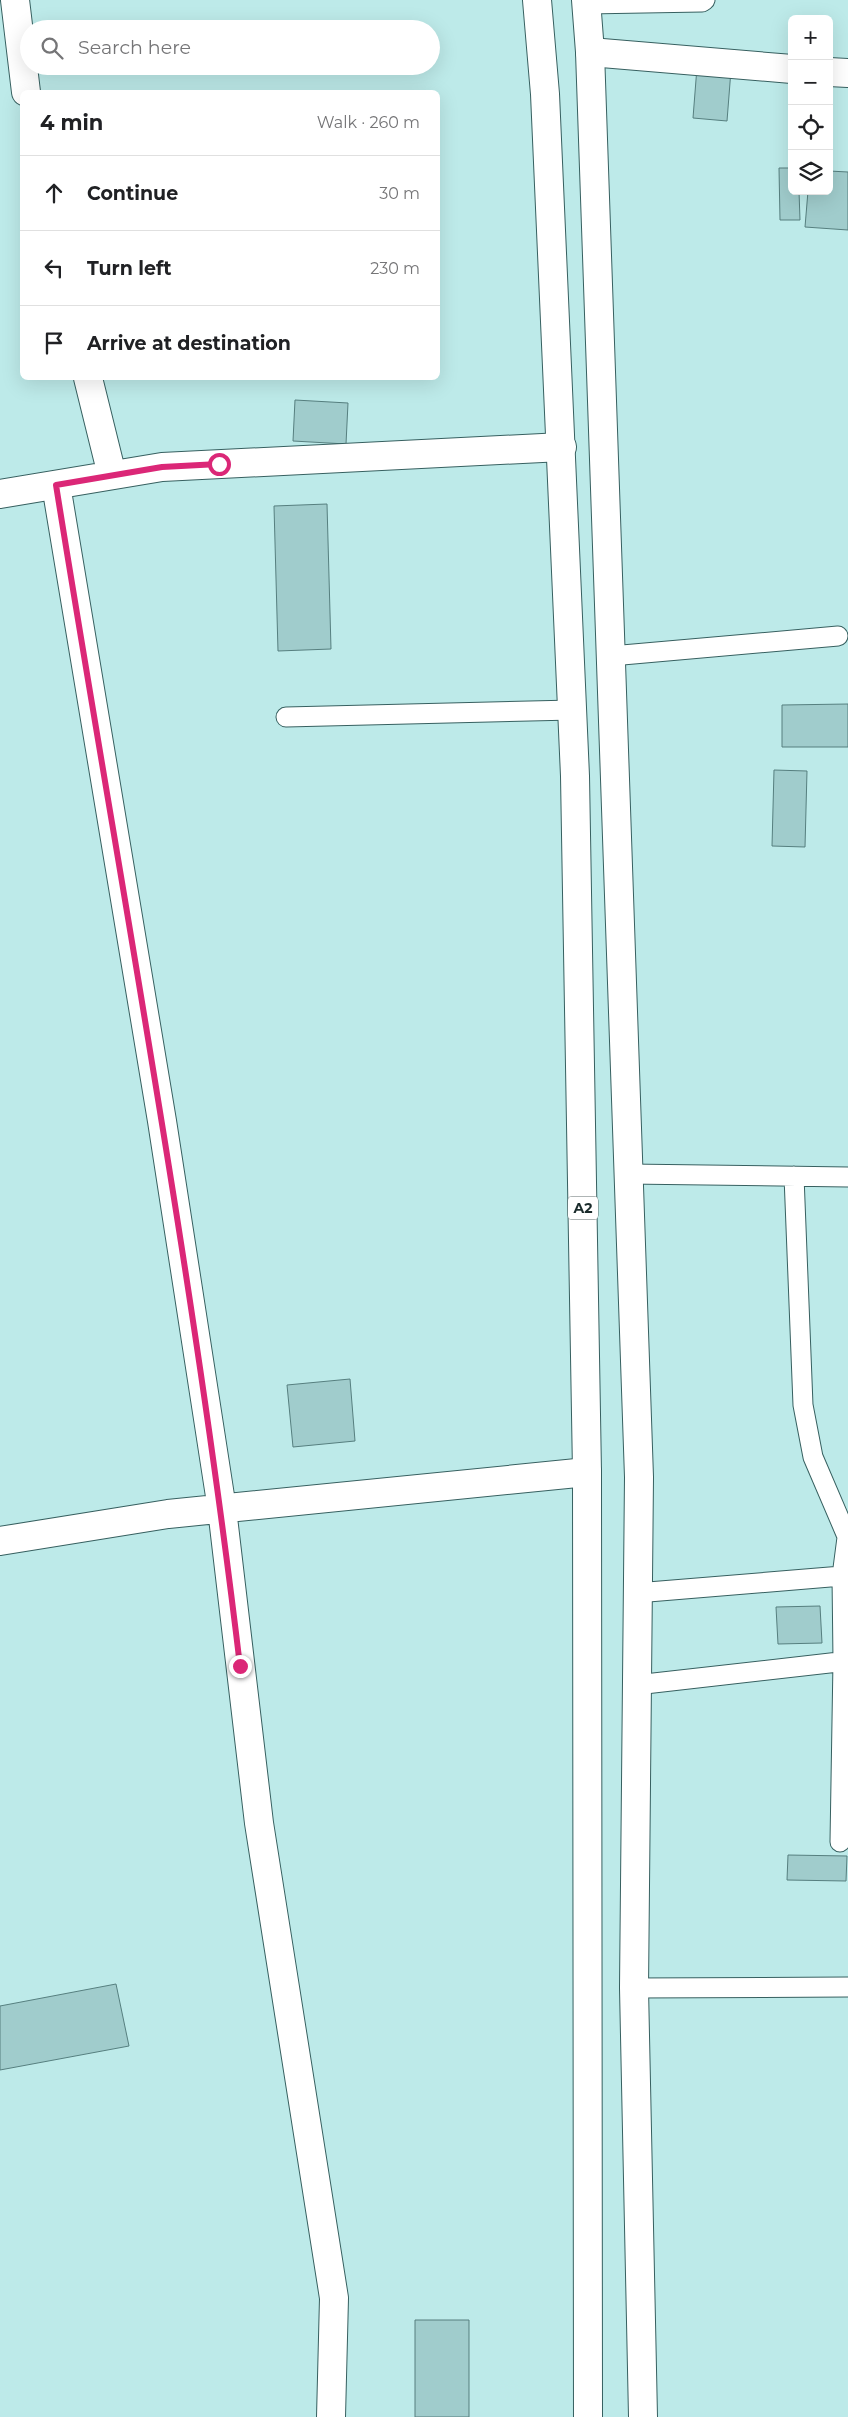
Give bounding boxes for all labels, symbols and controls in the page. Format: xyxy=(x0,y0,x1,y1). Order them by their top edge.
map controls xyxy=(788,15,833,195)
button: + xyxy=(788,15,833,60)
search box xyxy=(20,20,440,75)
icon: search xyxy=(38,34,66,62)
text: Search here xyxy=(78,36,191,59)
button: − xyxy=(788,60,833,105)
button: locate xyxy=(788,105,833,150)
text: 4 min xyxy=(40,110,103,135)
text: Walk · 260 m xyxy=(317,113,420,132)
button: layers xyxy=(788,150,833,195)
icon: ahead xyxy=(40,179,68,207)
text: Continue xyxy=(87,182,178,205)
text: 30 m xyxy=(379,184,420,203)
icon: left xyxy=(40,254,68,282)
text: Turn left xyxy=(87,257,172,280)
text: 230 m xyxy=(370,259,420,278)
icon: arrive xyxy=(40,329,68,357)
text: Arrive at destination xyxy=(87,332,291,355)
route start xyxy=(208,453,231,476)
road number: A2 xyxy=(568,1196,598,1220)
route end xyxy=(229,1655,252,1678)

